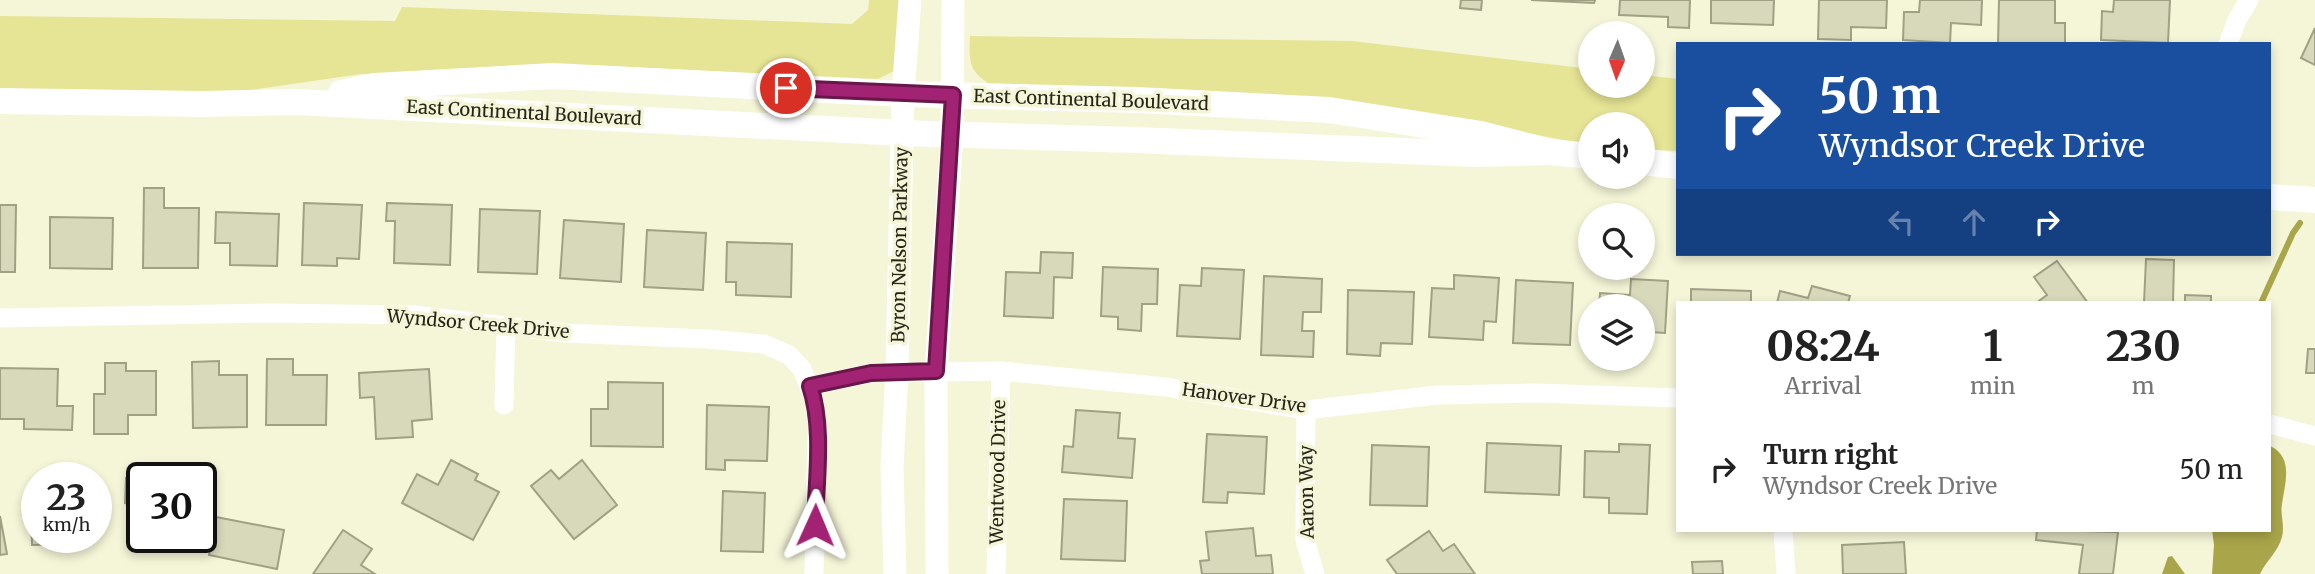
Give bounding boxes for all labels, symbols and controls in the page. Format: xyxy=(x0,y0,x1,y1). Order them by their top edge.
north arrow xyxy=(1578,21,1656,98)
map controls xyxy=(1578,21,1655,371)
pin xyxy=(756,58,816,118)
text: 50 m xyxy=(1819,65,1940,126)
icon: arrive xyxy=(767,69,805,107)
icon: right xyxy=(1704,70,1795,161)
street label: East Continental Boulevard xyxy=(973,84,1209,115)
street label: East Continental Boulevard xyxy=(406,95,642,130)
button: sound xyxy=(1578,112,1655,189)
text: Wyndsor Creek Drive xyxy=(1819,126,2145,166)
street label: Byron Nelson Parkway xyxy=(886,146,913,343)
button: search xyxy=(1578,203,1655,280)
icon: left xyxy=(1882,203,1920,241)
icon: ahead xyxy=(1955,203,1993,241)
icon: right xyxy=(2028,203,2066,241)
button: layers xyxy=(1578,294,1655,371)
street label: Wyndsor Creek Drive xyxy=(385,304,570,343)
text: 08:24 xyxy=(1766,320,1880,372)
text: 1 xyxy=(1983,320,2002,372)
text: 230 xyxy=(2106,320,2181,372)
text: Arrival xyxy=(1785,371,1861,400)
text: min xyxy=(1970,371,2015,400)
text: m xyxy=(2132,371,2155,400)
street label: Hanover Drive xyxy=(1181,377,1307,418)
street label: Wentwood Drive xyxy=(985,400,1010,545)
text: Turn right xyxy=(1763,438,1898,471)
street label: Aaron Way xyxy=(1294,444,1319,540)
icon: right xyxy=(1704,450,1742,488)
text: 50 m xyxy=(2179,453,2243,486)
speed limit sign: 30 xyxy=(126,462,217,553)
text: Wyndsor Creek Drive xyxy=(1763,471,1997,500)
text: 23 xyxy=(47,476,86,520)
position arrow xyxy=(778,488,852,562)
text: km/h xyxy=(43,513,90,536)

